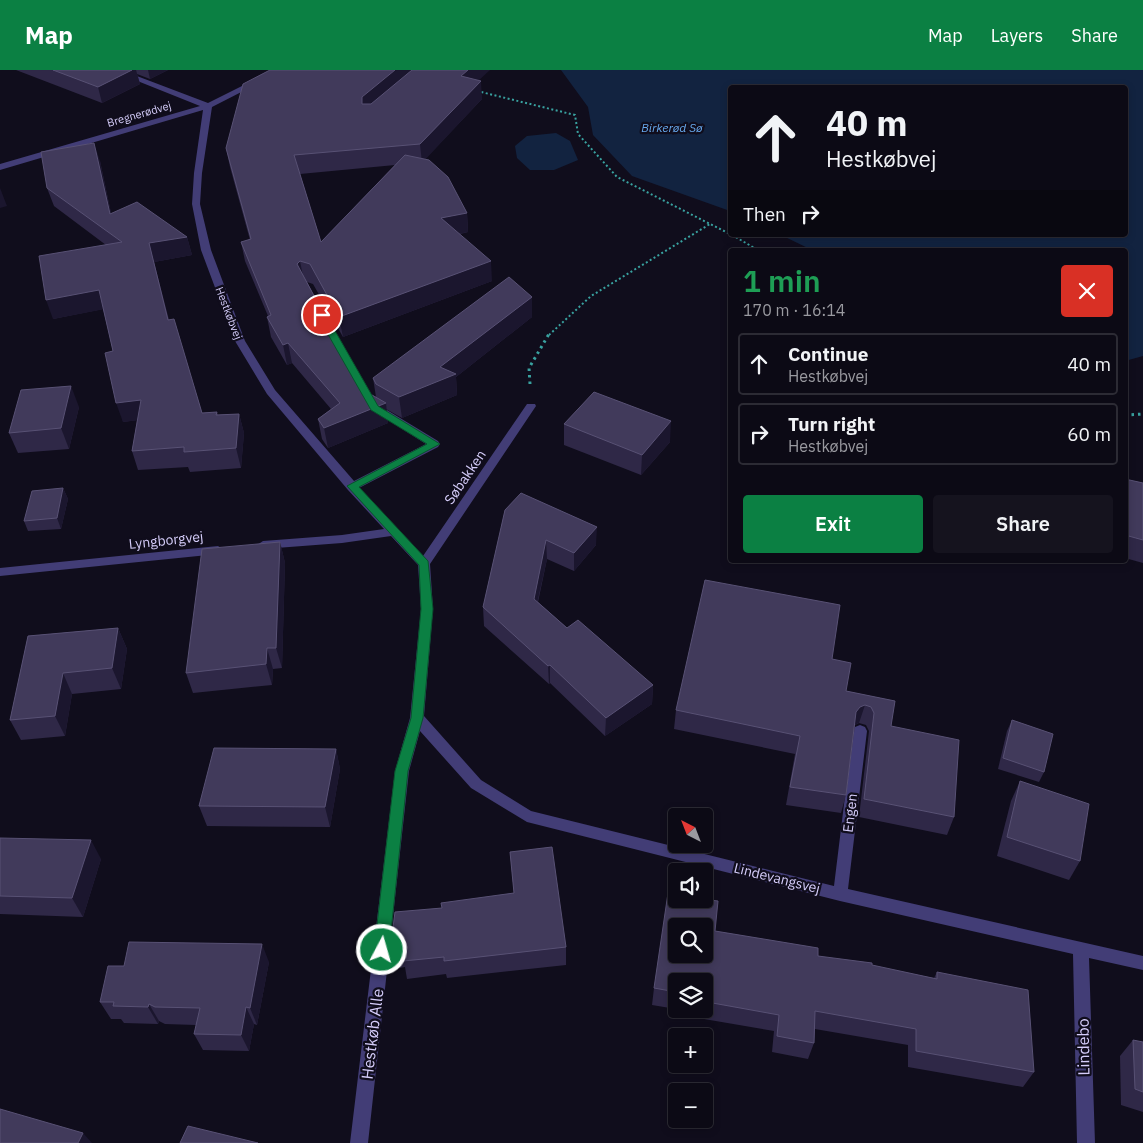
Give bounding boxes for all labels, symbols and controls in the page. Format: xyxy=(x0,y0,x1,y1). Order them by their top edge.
text: Map xyxy=(25,19,73,51)
text: Map xyxy=(928,24,963,47)
text: Layers xyxy=(991,24,1043,47)
text: Share xyxy=(1071,24,1118,47)
street label: Bregnerødvej xyxy=(105,98,173,130)
text: 40 m xyxy=(826,100,908,146)
icon: ahead xyxy=(743,105,808,170)
water label: Birkerød Sø xyxy=(641,120,703,135)
text: Hestkøbvej xyxy=(826,144,936,173)
icon: right xyxy=(796,200,824,228)
text: Then xyxy=(743,202,786,226)
text: 1 min xyxy=(743,261,821,300)
button: close xyxy=(1061,265,1113,317)
street label: Hestkøbvej xyxy=(213,285,245,341)
pin xyxy=(301,294,343,336)
text: 170 m · 16:14 xyxy=(743,300,845,320)
icon: arrive xyxy=(308,301,336,329)
text: Continue xyxy=(788,342,868,366)
icon: ahead xyxy=(745,350,773,378)
text: 40 m xyxy=(1067,352,1111,376)
text: Hestkøbvej xyxy=(788,366,868,386)
text: Turn right xyxy=(788,412,875,436)
icon: right xyxy=(745,420,773,448)
text: 60 m xyxy=(1067,422,1111,446)
text: Hestkøbvej xyxy=(788,436,868,456)
street label: Søbakken xyxy=(440,446,490,508)
button: Exit xyxy=(743,495,923,553)
button: Share xyxy=(933,495,1113,553)
street label: Lyngborgvej xyxy=(128,527,204,553)
street label: Engen xyxy=(839,793,861,833)
north arrow xyxy=(668,808,712,852)
map controls xyxy=(668,808,713,1128)
street label: Lindevangsvej xyxy=(732,859,822,897)
button: sound xyxy=(668,863,713,908)
button: search xyxy=(668,918,713,963)
position arrow xyxy=(355,923,407,975)
button: layers xyxy=(668,973,713,1018)
street label: Hestkøb Alle xyxy=(357,987,388,1081)
street label: Lindebo xyxy=(1072,1018,1093,1076)
button: + xyxy=(668,1028,713,1073)
button: − xyxy=(668,1083,713,1128)

